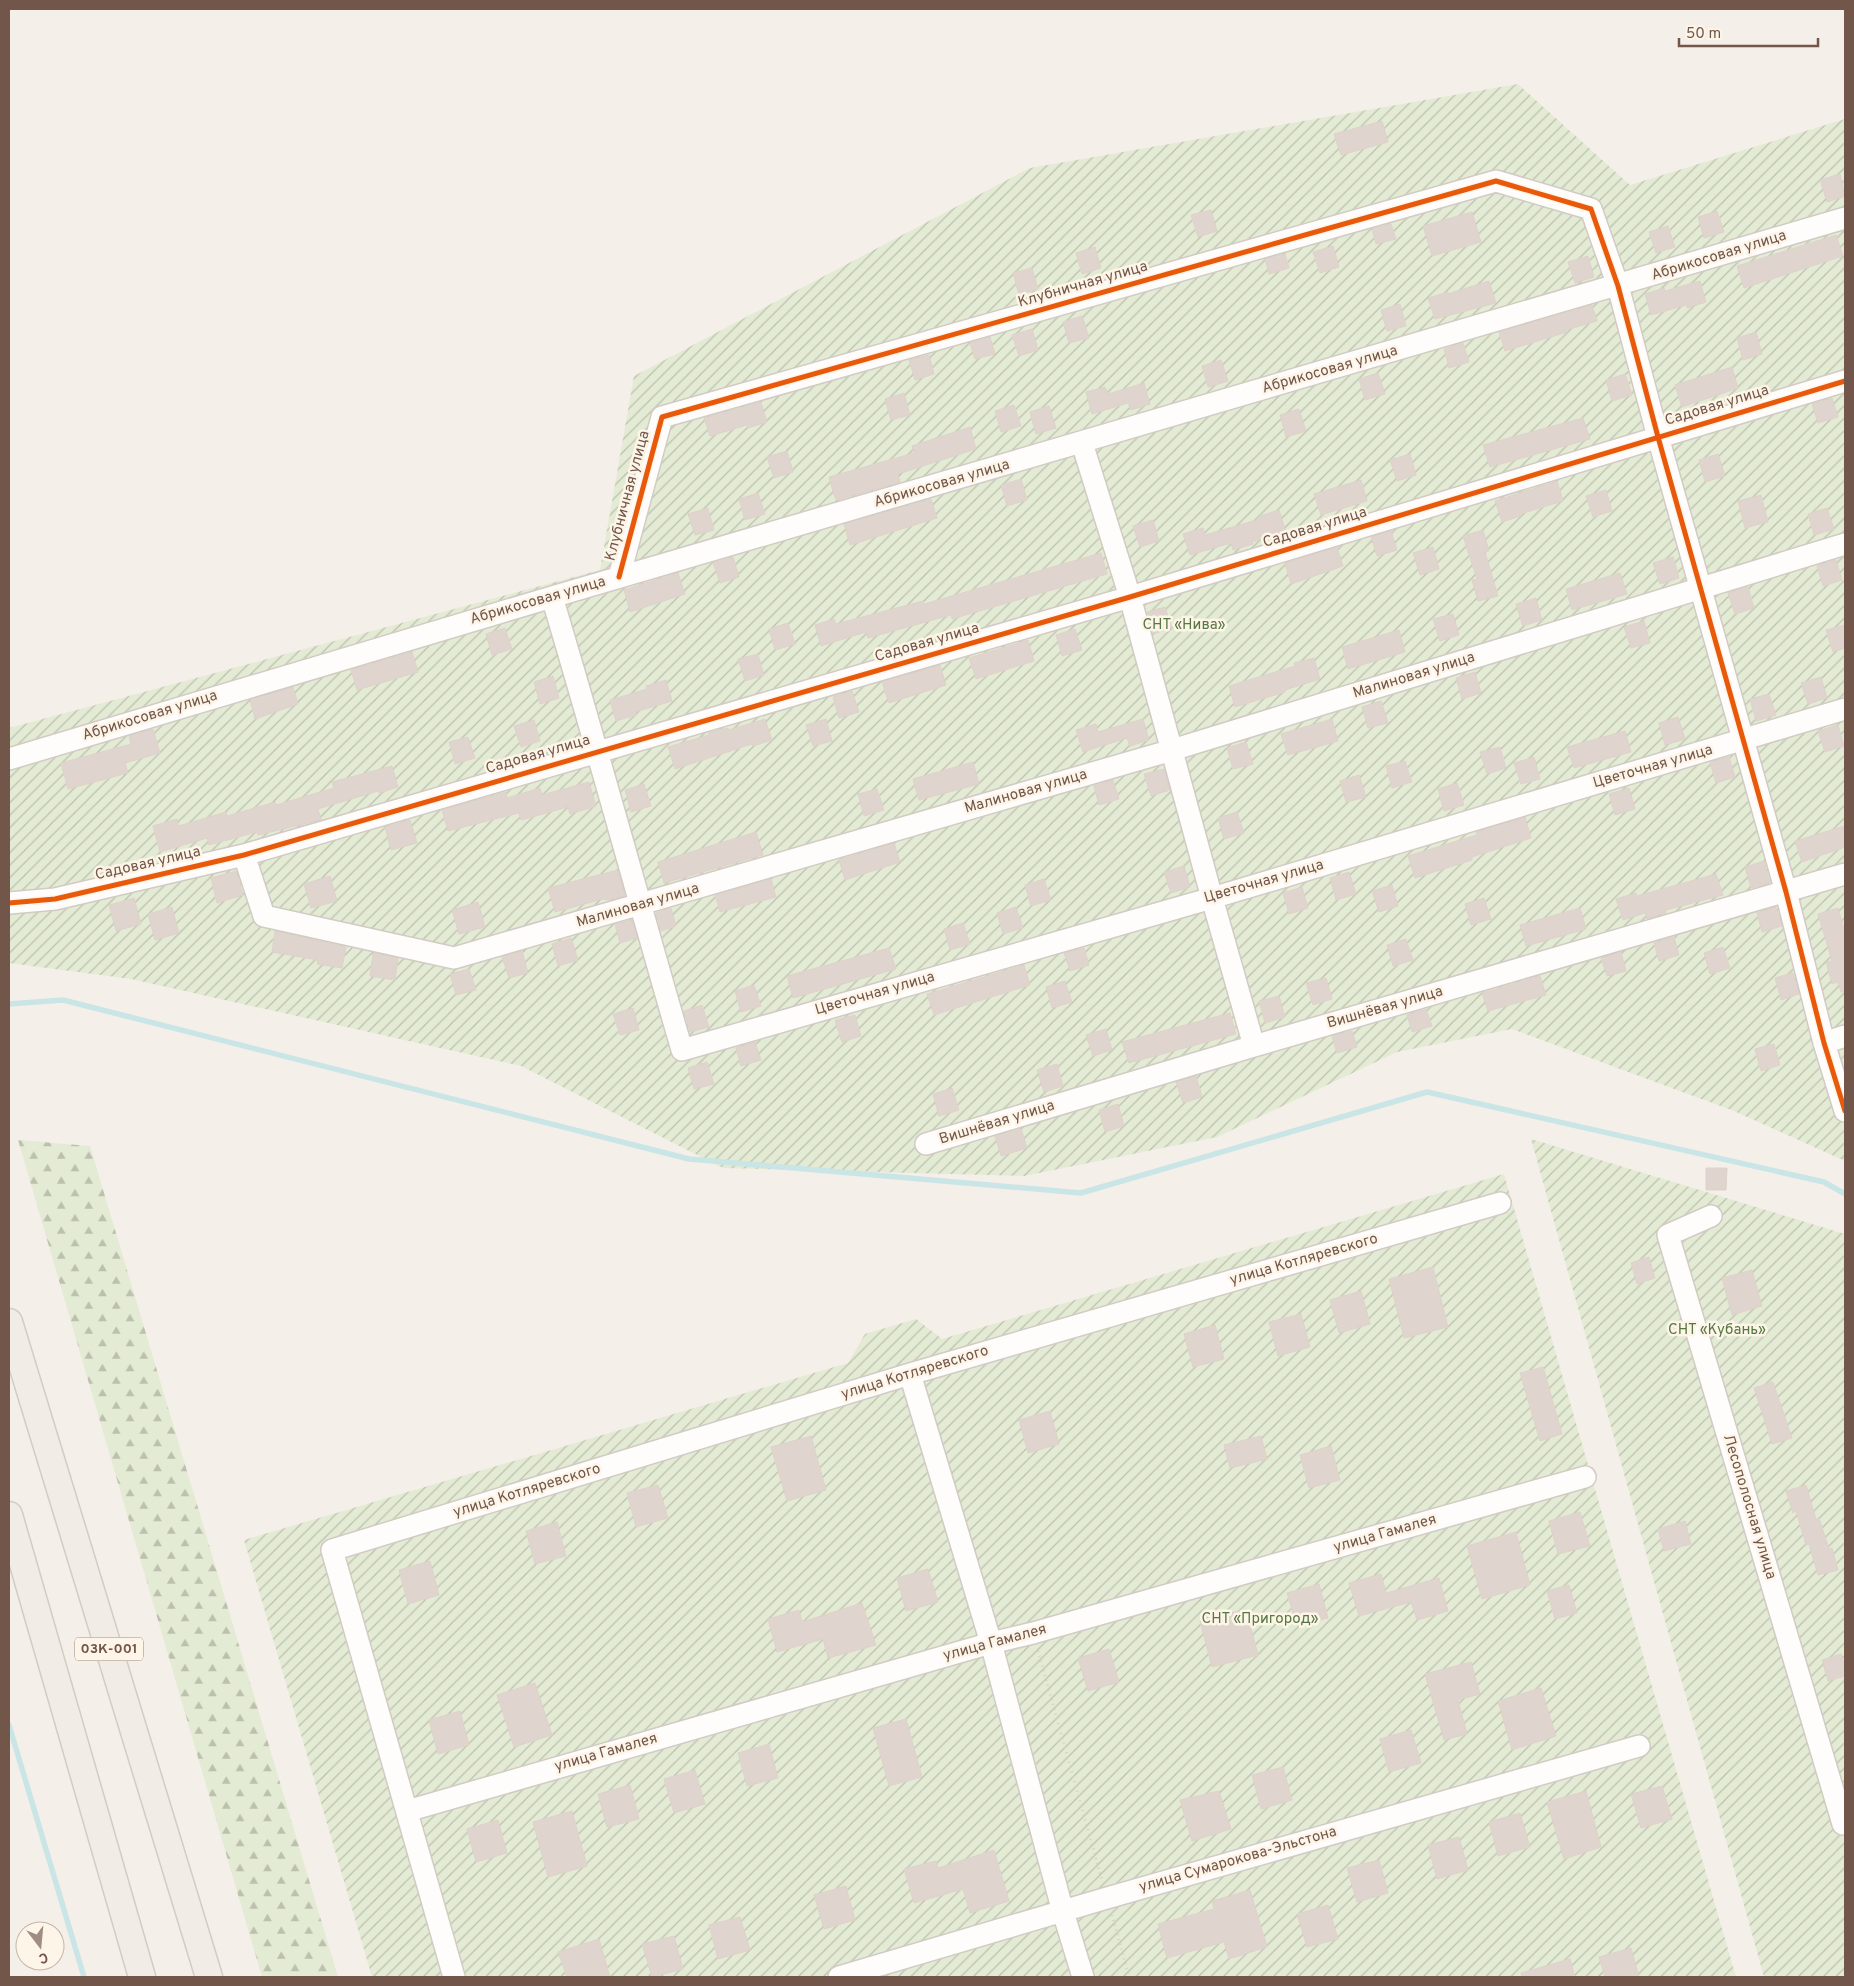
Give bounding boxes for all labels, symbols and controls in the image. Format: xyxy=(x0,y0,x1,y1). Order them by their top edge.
scale bar xyxy=(1679,15,1818,47)
text: 50 m xyxy=(1686,25,1721,44)
street label: Абрикосовая улица xyxy=(1649,226,1789,286)
street label: Клубничная улица xyxy=(1016,257,1150,313)
street label: Абрикосовая улица xyxy=(1260,342,1400,398)
street label: Садовая улица xyxy=(1663,381,1771,431)
street label: Клубничная улица xyxy=(601,429,655,563)
street label: Абрикосовая улица xyxy=(872,456,1012,512)
street label: Садовая улица xyxy=(1261,503,1369,553)
street label: Абрикосовая улица xyxy=(468,573,608,629)
park label: СНТ «Нива» xyxy=(1143,616,1226,635)
street label: Садовая улица xyxy=(873,619,981,667)
street label: Малиновая улица xyxy=(1351,648,1477,704)
street label: Абрикосовая улица xyxy=(80,686,220,746)
street label: Садовая улица xyxy=(484,731,592,779)
street label: Цветочная улица xyxy=(1591,741,1715,793)
street label: Малиновая улица xyxy=(962,765,1090,819)
street label: Садовая улица xyxy=(93,843,203,885)
street label: Цветочная улица xyxy=(1202,856,1326,908)
street label: Малиновая улица xyxy=(574,879,702,933)
street label: Цветочная улица xyxy=(813,968,937,1020)
street label: Вишнёвая улица xyxy=(1325,982,1445,1034)
street label: Вишнёвая улица xyxy=(937,1096,1057,1150)
street label: улица Котляревского xyxy=(1228,1230,1380,1290)
park label: СНТ «Кубань» xyxy=(1668,1321,1766,1340)
street label: улица Котляревского xyxy=(839,1342,991,1404)
street label: Лесополосная улица xyxy=(1718,1432,1780,1582)
street label: улица Котляревского xyxy=(451,1460,603,1522)
street label: улица Гамалея xyxy=(1331,1510,1439,1558)
park label: СНТ «Пригород» xyxy=(1202,1610,1319,1629)
street label: улица Гамалея xyxy=(941,1620,1049,1666)
road number: 03К-001 xyxy=(75,1638,143,1660)
street label: улица Гамалея xyxy=(552,1729,660,1777)
street label: улица Сумарокова-Эльстона xyxy=(1137,1823,1339,1897)
north arrow xyxy=(15,1921,65,1971)
text: С xyxy=(36,1948,50,1966)

